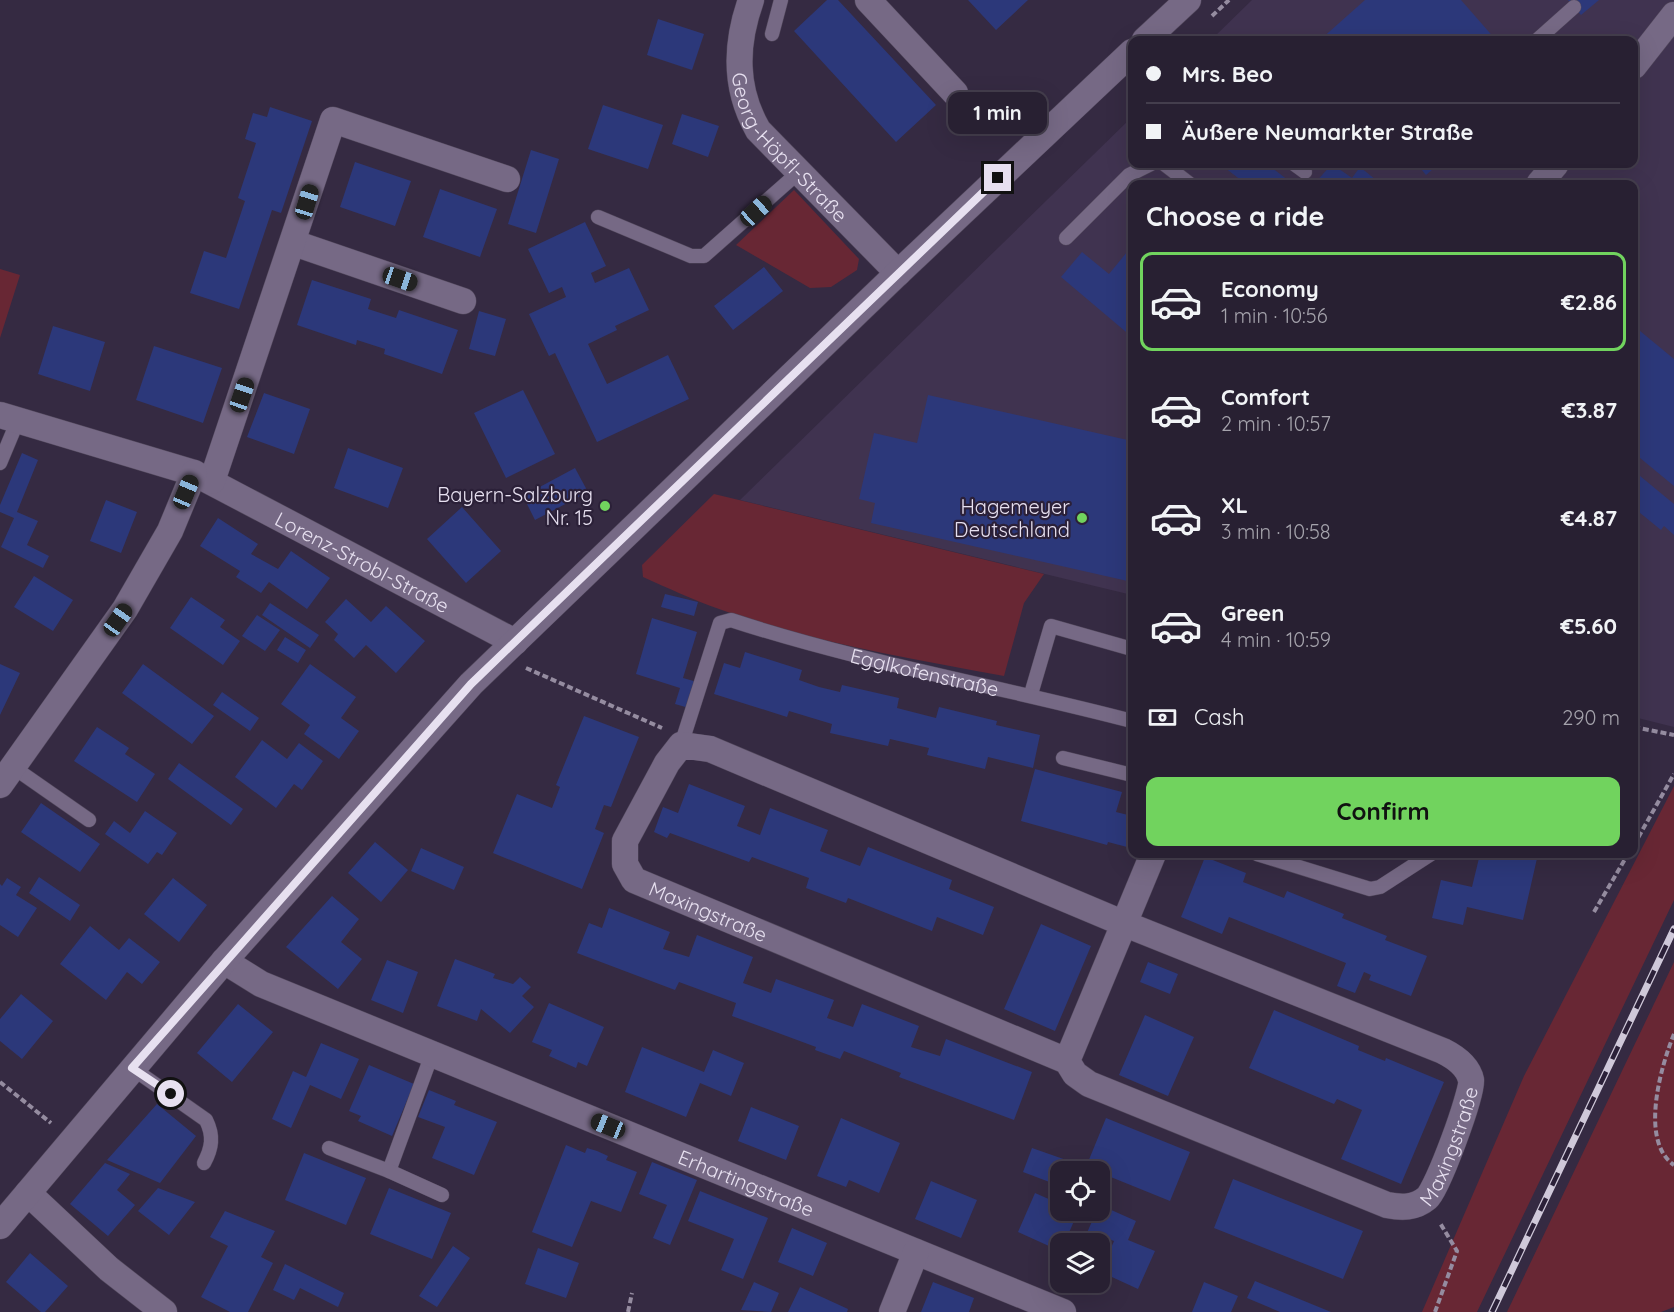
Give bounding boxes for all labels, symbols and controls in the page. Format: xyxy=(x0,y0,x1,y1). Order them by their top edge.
text: Mrs. Beo xyxy=(1182,60,1273,88)
street label: Georg-Höpfl-Straße xyxy=(727,71,853,227)
callout: 1 min xyxy=(948,91,1048,133)
text: 1 min xyxy=(973,100,1022,125)
text: Äußere Neumarkter Straße xyxy=(1182,118,1474,146)
route end xyxy=(984,164,1011,191)
car xyxy=(293,182,321,222)
car xyxy=(737,192,775,230)
text: Choose a ride xyxy=(1146,199,1324,233)
car xyxy=(380,265,420,293)
icon: car xyxy=(1149,275,1203,329)
text: Economy xyxy=(1221,275,1319,303)
text: €2.86 xyxy=(1561,288,1617,316)
text: 1 min · 10:56 xyxy=(1221,303,1327,328)
car xyxy=(228,375,256,415)
icon: car xyxy=(1149,383,1203,437)
text: Comfort xyxy=(1221,383,1310,411)
text: €3.87 xyxy=(1562,396,1617,424)
text: 2 min · 10:57 xyxy=(1221,411,1331,436)
car xyxy=(171,472,201,512)
place label: Bayern-Salzburg Nr. 15 xyxy=(437,482,593,530)
icon: car xyxy=(1149,491,1203,545)
text: XL xyxy=(1221,491,1248,519)
place label: Hagemeyer Deutschland xyxy=(954,494,1070,542)
marker: Bayern-Salzburg Nr. 15 xyxy=(598,499,612,513)
text: €4.87 xyxy=(1561,504,1617,532)
street label: Lorenz-Strobl-Straße xyxy=(271,506,454,618)
marker: Hagemeyer Deutschland xyxy=(1075,511,1089,525)
text: 3 min · 10:58 xyxy=(1221,519,1331,544)
icon: car xyxy=(1149,599,1203,653)
text: Green xyxy=(1221,599,1284,627)
car xyxy=(100,600,136,640)
text: €5.60 xyxy=(1560,612,1617,640)
text: 4 min · 10:59 xyxy=(1221,627,1331,652)
street label: Egglkofenstraße xyxy=(848,642,1001,701)
icon: cash xyxy=(1146,701,1179,734)
text: Cash xyxy=(1194,703,1245,731)
text: 290 m xyxy=(1562,705,1620,730)
button: Confirm xyxy=(1146,777,1620,846)
street label: Maxingstraße xyxy=(646,875,771,947)
route start xyxy=(157,1080,184,1107)
street label: Maxingstraße xyxy=(1413,1084,1483,1211)
car xyxy=(588,1111,628,1141)
street label: Erhartingstraße xyxy=(675,1144,818,1221)
map controls xyxy=(1050,1161,1110,1293)
button: locate xyxy=(1050,1161,1110,1221)
button: layers xyxy=(1050,1233,1110,1293)

